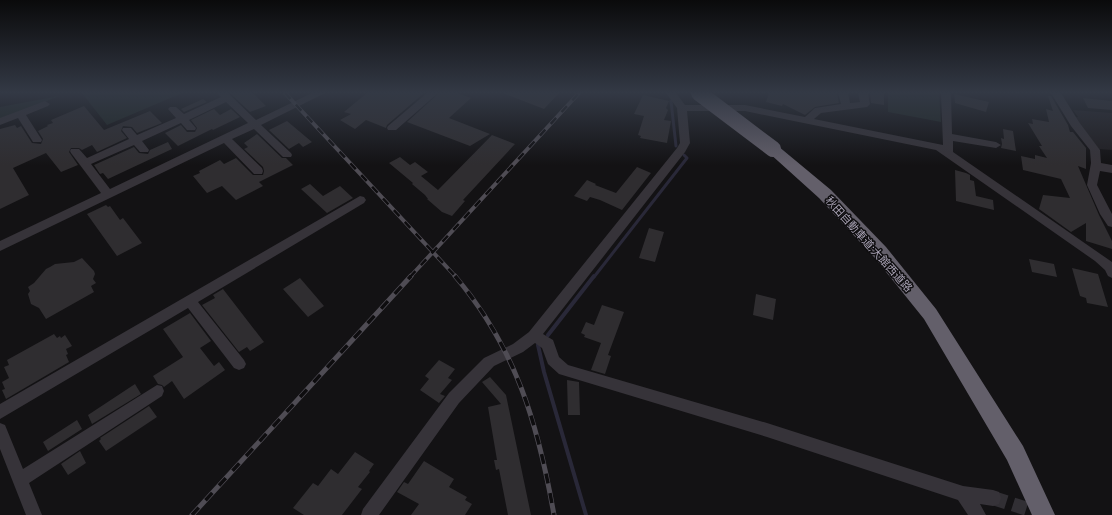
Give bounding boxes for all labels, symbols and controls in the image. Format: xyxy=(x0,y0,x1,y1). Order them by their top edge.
street label: 秋田自動車道;大館西道路 xyxy=(822,193,916,295)

